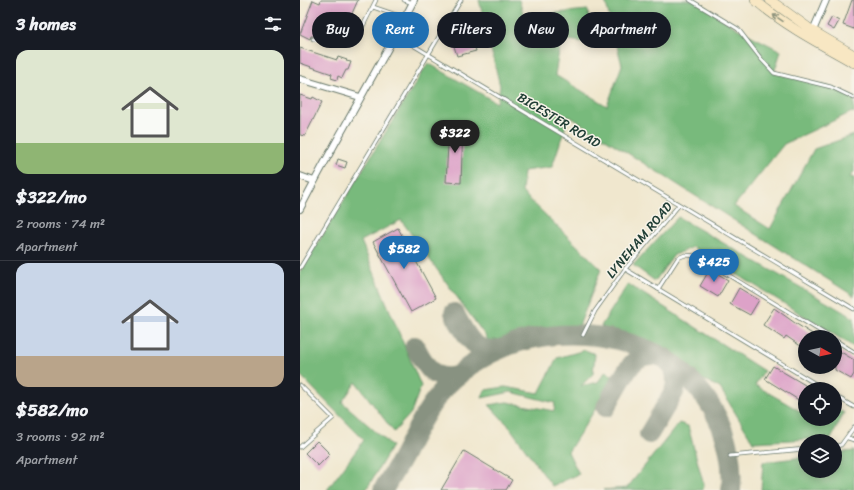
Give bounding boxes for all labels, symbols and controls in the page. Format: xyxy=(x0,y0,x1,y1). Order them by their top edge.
text: 3 homes xyxy=(16,9,76,39)
chip: Buy xyxy=(312,12,364,48)
chip: Rent xyxy=(372,12,429,48)
chip: Filters xyxy=(437,12,506,48)
chip: New xyxy=(514,12,569,48)
chip: Apartment xyxy=(577,12,671,48)
icon: filters xyxy=(262,13,284,35)
one-way arrow xyxy=(772,13,784,21)
icon: home xyxy=(114,76,186,148)
street label: BICESTER ROAD xyxy=(513,86,605,154)
pin: $322 xyxy=(431,120,479,154)
text: $322 xyxy=(440,121,470,144)
text: $322/mo xyxy=(16,182,87,212)
street label: LYNEHAM ROAD xyxy=(600,196,678,283)
text: 2 rooms · 74 m² xyxy=(16,212,105,235)
text: Apartment xyxy=(16,235,77,258)
pin: $582 xyxy=(380,236,428,270)
text: $582 xyxy=(388,237,420,260)
pin: $425 xyxy=(690,249,738,283)
text: $425 xyxy=(698,250,730,273)
icon: home xyxy=(114,289,186,361)
north arrow xyxy=(798,330,842,374)
map controls xyxy=(798,330,842,478)
button: locate xyxy=(798,382,842,426)
text: $582/mo xyxy=(16,395,88,425)
text: 3 rooms · 92 m² xyxy=(16,425,105,448)
button: layers xyxy=(798,434,842,478)
text: Apartment xyxy=(16,448,77,471)

